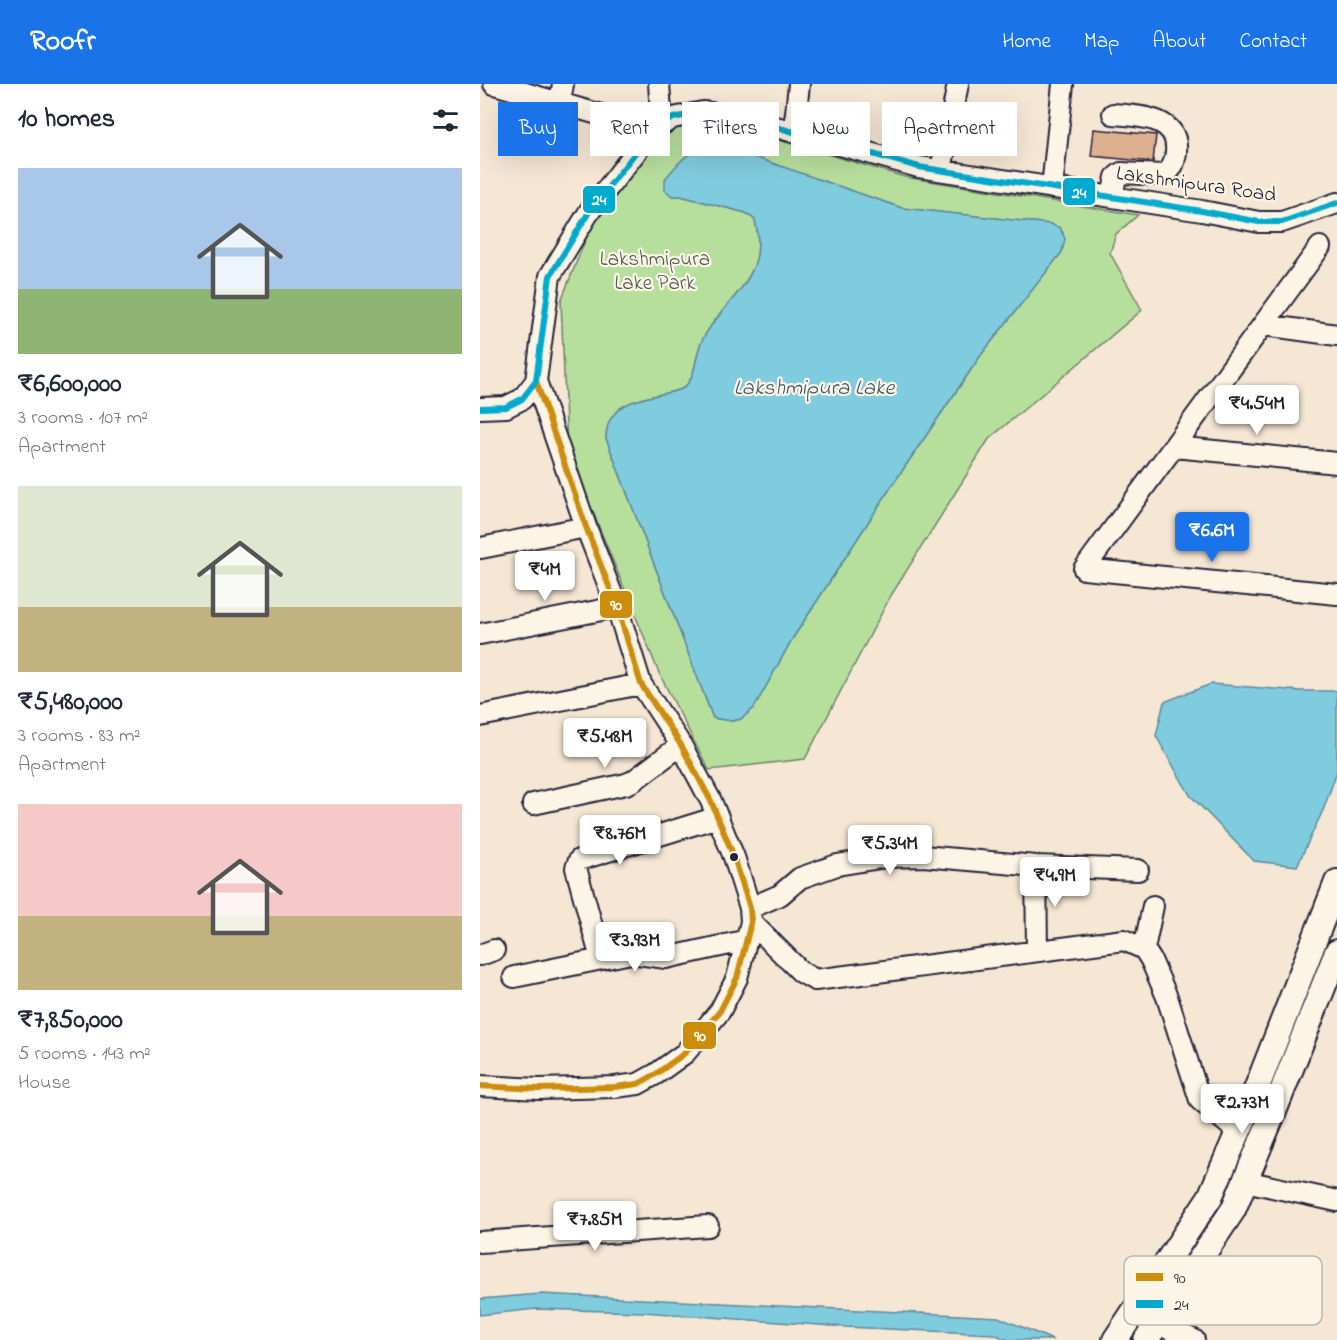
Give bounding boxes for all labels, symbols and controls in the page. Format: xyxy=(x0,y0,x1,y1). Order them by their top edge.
text: Roofr xyxy=(30,22,95,63)
text: Home xyxy=(1002,27,1051,57)
text: Map xyxy=(1084,27,1119,57)
text: About xyxy=(1152,27,1206,57)
text: Contact xyxy=(1239,27,1307,57)
text: 10 homes xyxy=(18,101,115,139)
chip: Buy xyxy=(498,102,578,156)
chip: Rent xyxy=(590,102,670,156)
chip: Filters xyxy=(682,102,779,156)
chip: New xyxy=(791,102,870,156)
chip: Apartment xyxy=(882,102,1017,156)
icon: filters xyxy=(429,104,462,137)
street label: Lakshmipura Road xyxy=(1114,159,1278,211)
line badge: 24 xyxy=(1062,177,1096,206)
text: 24 xyxy=(1071,182,1087,206)
line badge: 24 xyxy=(582,185,616,214)
text: 24 xyxy=(591,189,607,213)
icon: home xyxy=(186,207,294,315)
park label: Lakshmipura Lake Park xyxy=(600,245,710,299)
text: ₹6,600,000 xyxy=(18,366,122,404)
water label: Lakshmipura Lake xyxy=(734,373,895,405)
pin: ₹4.54M xyxy=(1208,385,1306,436)
text: ₹4.54M xyxy=(1229,390,1285,419)
text: 3 rooms · 107 m² xyxy=(18,404,148,433)
text: Apartment xyxy=(18,433,106,462)
pin: ₹6.6M xyxy=(1170,512,1254,563)
text: ₹6.6M xyxy=(1189,517,1235,546)
icon: home xyxy=(186,525,294,633)
pin: ₹4M xyxy=(516,551,574,602)
text: ₹4M xyxy=(529,556,561,585)
line badge: 90 xyxy=(599,590,633,619)
text: 90 xyxy=(609,594,622,618)
text: ₹5,480,000 xyxy=(18,684,123,722)
pin: ₹5.48M xyxy=(556,718,654,769)
text: 3 rooms · 83 m² xyxy=(18,722,140,751)
text: ₹5.48M xyxy=(577,723,633,752)
text: Apartment xyxy=(18,751,106,780)
pin: ₹8.76M xyxy=(571,815,669,866)
text: ₹8.76M xyxy=(594,820,646,849)
pin: ₹5.34M xyxy=(841,825,939,876)
text: ₹5.34M xyxy=(862,830,918,859)
icon: home xyxy=(186,843,294,951)
unlabelled marker xyxy=(728,851,740,863)
pin: ₹4.9M xyxy=(1013,857,1097,908)
text: ₹4.9M xyxy=(1034,862,1076,891)
pin: ₹3.93M xyxy=(586,922,684,973)
text: ₹3.93M xyxy=(610,927,660,956)
text: ₹7,850,000 xyxy=(18,1002,123,1040)
line badge: 90 xyxy=(682,1021,717,1050)
text: 90 xyxy=(693,1025,706,1049)
text: 5 rooms · 143 m² xyxy=(18,1040,151,1069)
text: House xyxy=(18,1069,71,1098)
pin: ₹2.73M xyxy=(1193,1084,1291,1135)
text: ₹2.73M xyxy=(1215,1089,1269,1118)
pin: ₹7.85M xyxy=(546,1201,644,1252)
text: ₹7.85M xyxy=(567,1206,623,1235)
legend xyxy=(1124,1256,1322,1325)
text: 90 xyxy=(1174,1267,1186,1291)
text: 24 xyxy=(1174,1294,1189,1318)

